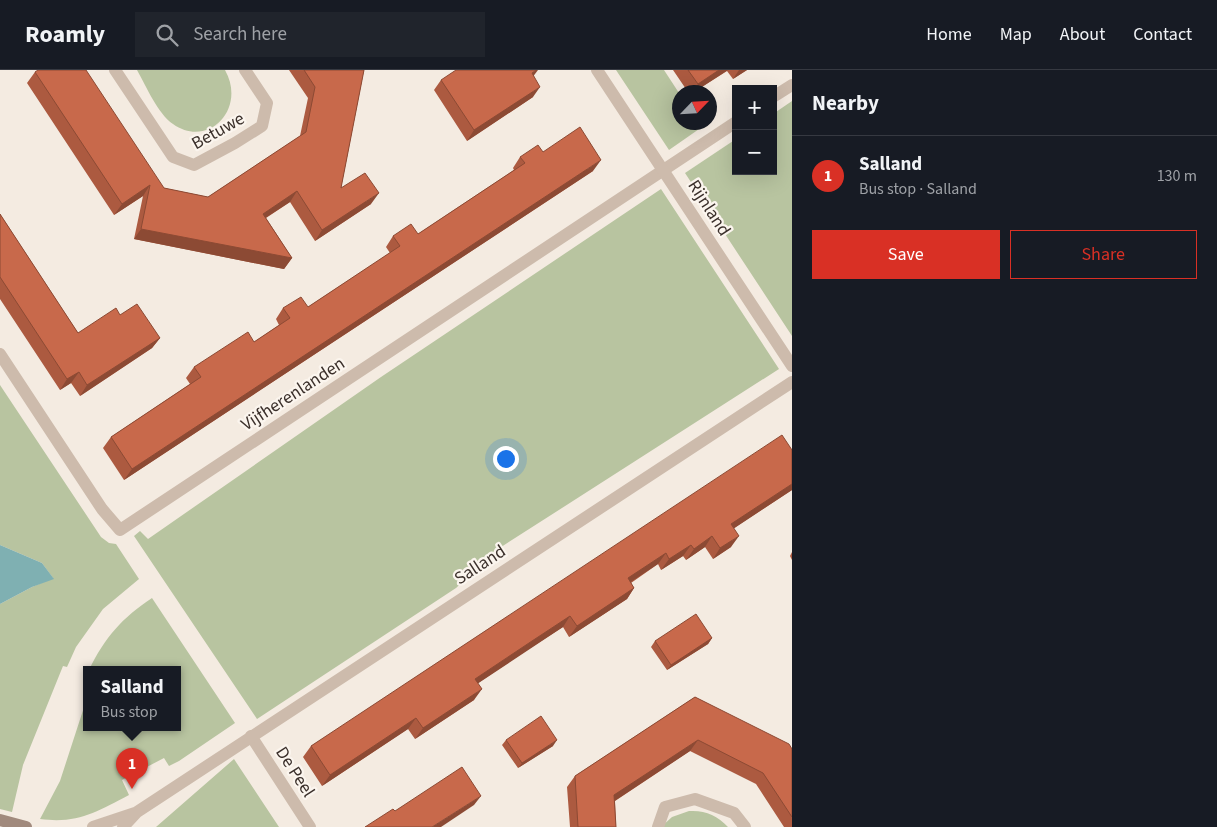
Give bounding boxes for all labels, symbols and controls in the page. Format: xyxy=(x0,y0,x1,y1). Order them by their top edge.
search box xyxy=(135,12,485,57)
text: Roamly xyxy=(25,17,105,52)
icon: search xyxy=(153,21,181,49)
text: Search here xyxy=(193,21,287,48)
text: Home xyxy=(926,22,972,47)
text: Map xyxy=(1000,22,1032,47)
text: About xyxy=(1060,22,1105,47)
text: Contact xyxy=(1133,22,1192,47)
north arrow xyxy=(672,85,717,130)
map controls xyxy=(732,85,777,175)
button: + xyxy=(732,85,777,130)
text: Nearby xyxy=(812,88,879,118)
street label: Betuwe xyxy=(187,106,249,156)
button: − xyxy=(732,130,777,175)
text: Salland xyxy=(859,151,922,178)
text: 1 xyxy=(824,165,832,187)
text: 130 m xyxy=(1157,165,1197,187)
street label: Rijnland xyxy=(682,175,736,241)
text: Bus stop · Salland xyxy=(859,178,977,200)
button: Save xyxy=(812,230,1000,279)
button: Share xyxy=(1010,230,1197,279)
street label: Vijfherenlanden xyxy=(236,351,350,437)
your location xyxy=(493,446,519,472)
street label: Salland xyxy=(449,539,511,591)
popup xyxy=(83,666,181,731)
text: Salland xyxy=(100,674,164,701)
text: Bus stop xyxy=(100,701,158,723)
street label: De Peel xyxy=(269,742,321,802)
pin: 1 xyxy=(116,748,148,789)

